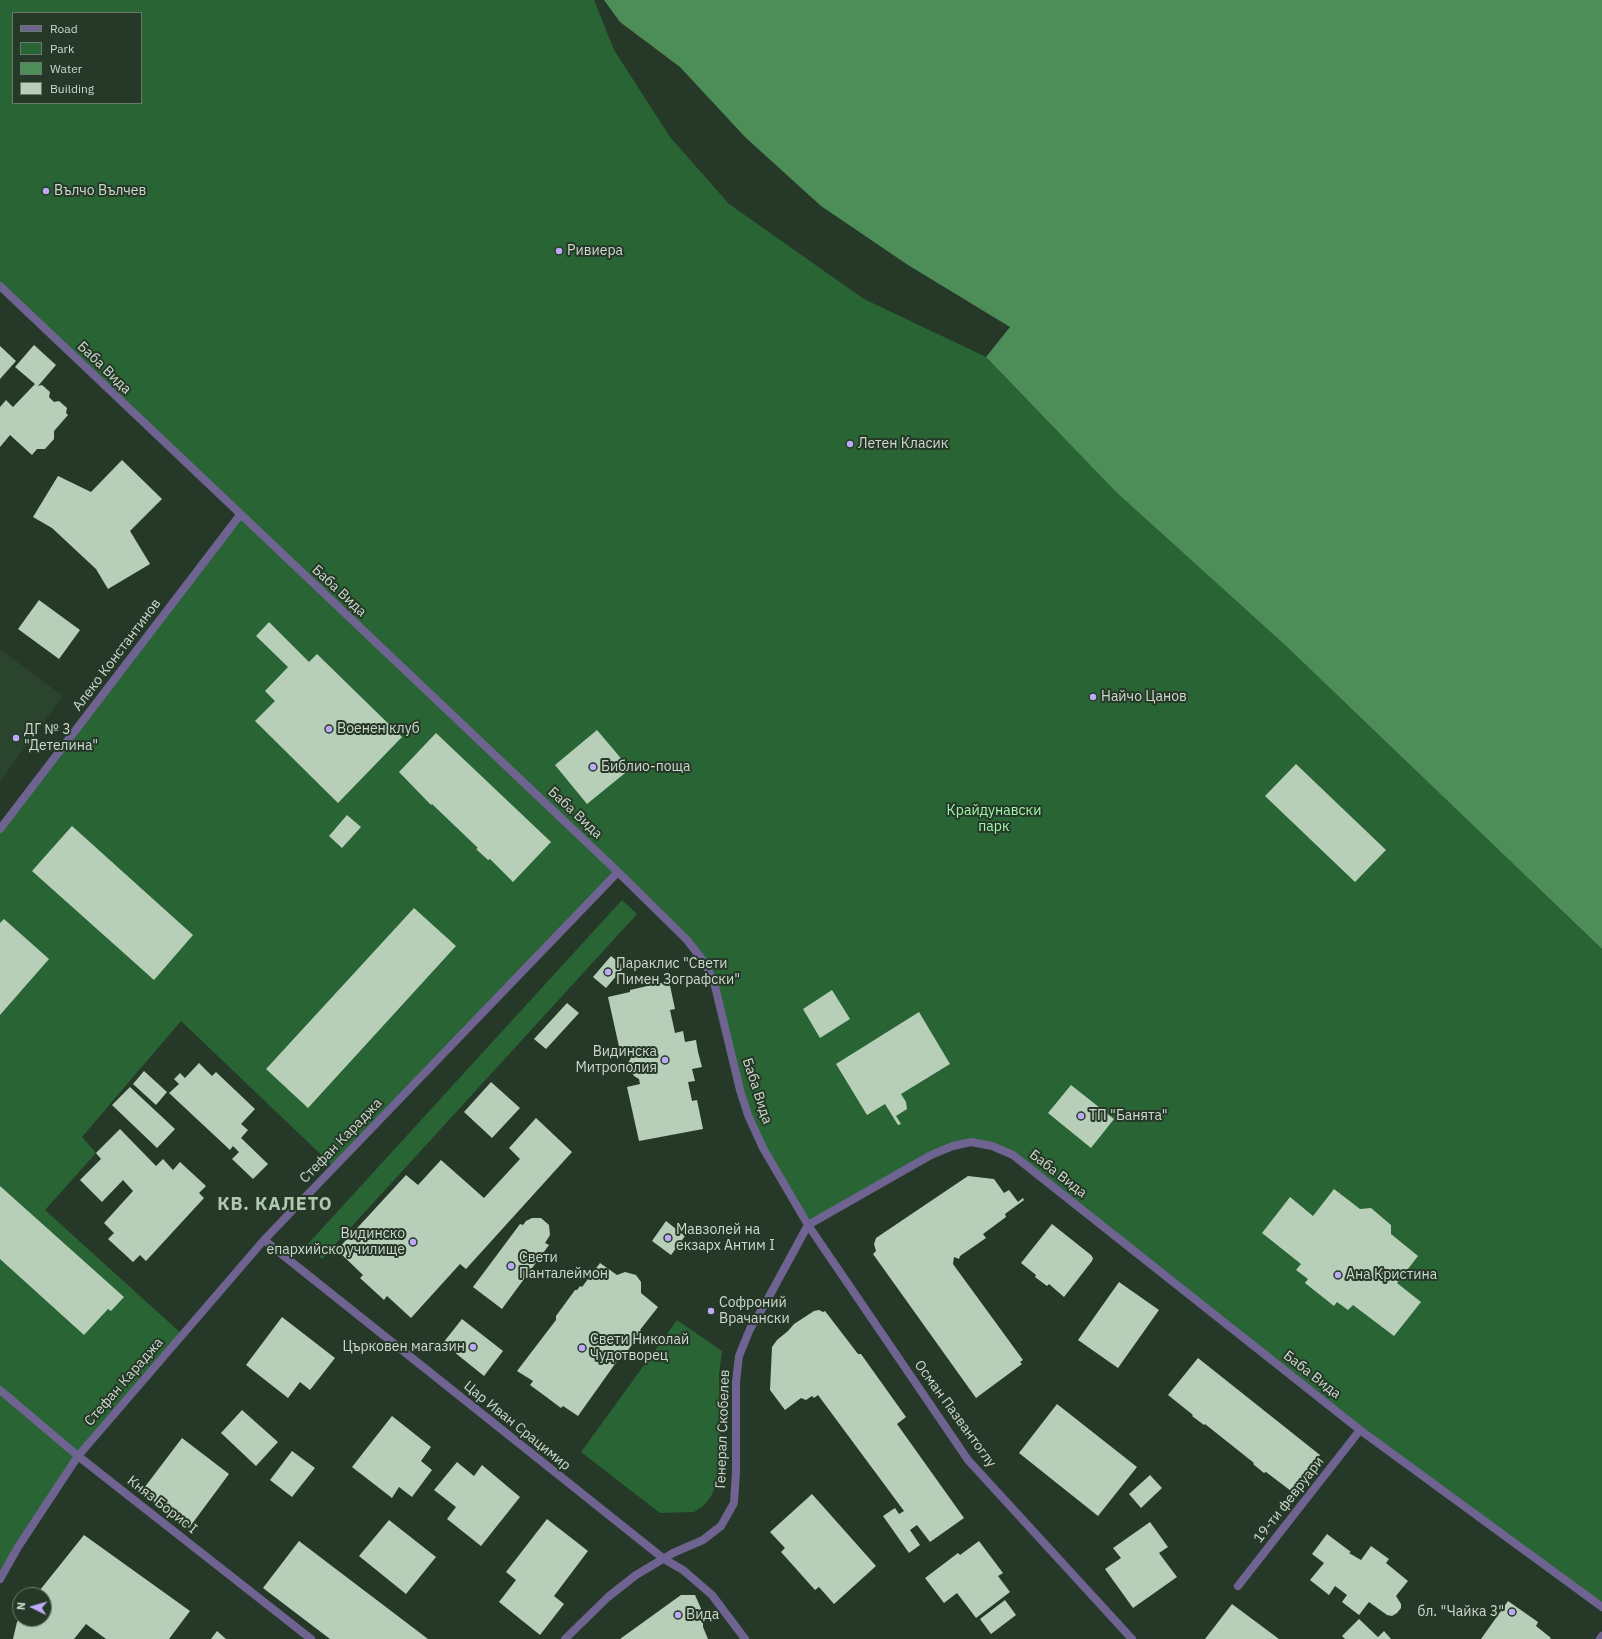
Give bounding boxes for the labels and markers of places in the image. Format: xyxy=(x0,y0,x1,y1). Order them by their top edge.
place label: Вълчо Вълчев xyxy=(54,183,146,199)
marker: Вълчо Вълчев xyxy=(41,186,51,196)
place label: Ривиера xyxy=(567,243,623,259)
marker: Ривиера xyxy=(554,246,564,256)
place label: Летен Класик xyxy=(858,436,948,452)
marker: Летен Класик xyxy=(845,439,855,449)
place label: Найчо Цанов xyxy=(1101,689,1187,705)
marker: Найчо Цанов xyxy=(1088,692,1098,702)
place label: Военен клуб xyxy=(337,721,420,737)
place label: ДГ № 3 "Детелина" xyxy=(24,722,98,754)
marker: Военен клуб xyxy=(324,724,334,734)
marker: ДГ № 3 "Детелина" xyxy=(11,733,21,743)
place label: Библио-поща xyxy=(601,759,691,775)
marker: Библио-поща xyxy=(588,762,598,772)
place label: Параклис "Свети Пимен Зографски" xyxy=(616,956,740,988)
marker: Параклис "Свети Пимен Зографски" xyxy=(603,967,613,977)
place label: Видинска Митрополия xyxy=(575,1044,657,1076)
marker: Видинска Митрополия xyxy=(660,1055,670,1065)
place label: ТП "Банята" xyxy=(1089,1108,1168,1124)
marker: ТП "Банята" xyxy=(1076,1111,1086,1121)
place label: Мавзолей на екзарх Антим I xyxy=(676,1222,775,1254)
place label: Видинско епархийско училище xyxy=(267,1226,405,1258)
marker: Мавзолей на екзарх Антим I xyxy=(663,1233,673,1243)
marker: Видинско епархийско училище xyxy=(408,1237,418,1247)
place label: Свети Панталеймон xyxy=(519,1250,608,1282)
marker: Свети Панталеймон xyxy=(506,1261,516,1271)
place label: Ана Кристина xyxy=(1346,1267,1437,1283)
marker: Ана Кристина xyxy=(1333,1270,1343,1280)
place label: Софроний Врачански xyxy=(719,1295,790,1328)
marker: Софроний Врачански xyxy=(706,1306,716,1316)
place label: Свети Николай Чудотворец xyxy=(590,1332,689,1364)
place label: Църковен магазин xyxy=(343,1339,465,1355)
marker: Църковен магазин xyxy=(468,1342,478,1352)
marker: Свети Николай Чудотворец xyxy=(577,1343,587,1353)
place label: бл. "Чайка 3" xyxy=(1418,1604,1504,1620)
place label: Вида xyxy=(686,1607,719,1623)
marker: бл. "Чайка 3" xyxy=(1507,1607,1517,1617)
marker: Вида xyxy=(673,1610,683,1620)

